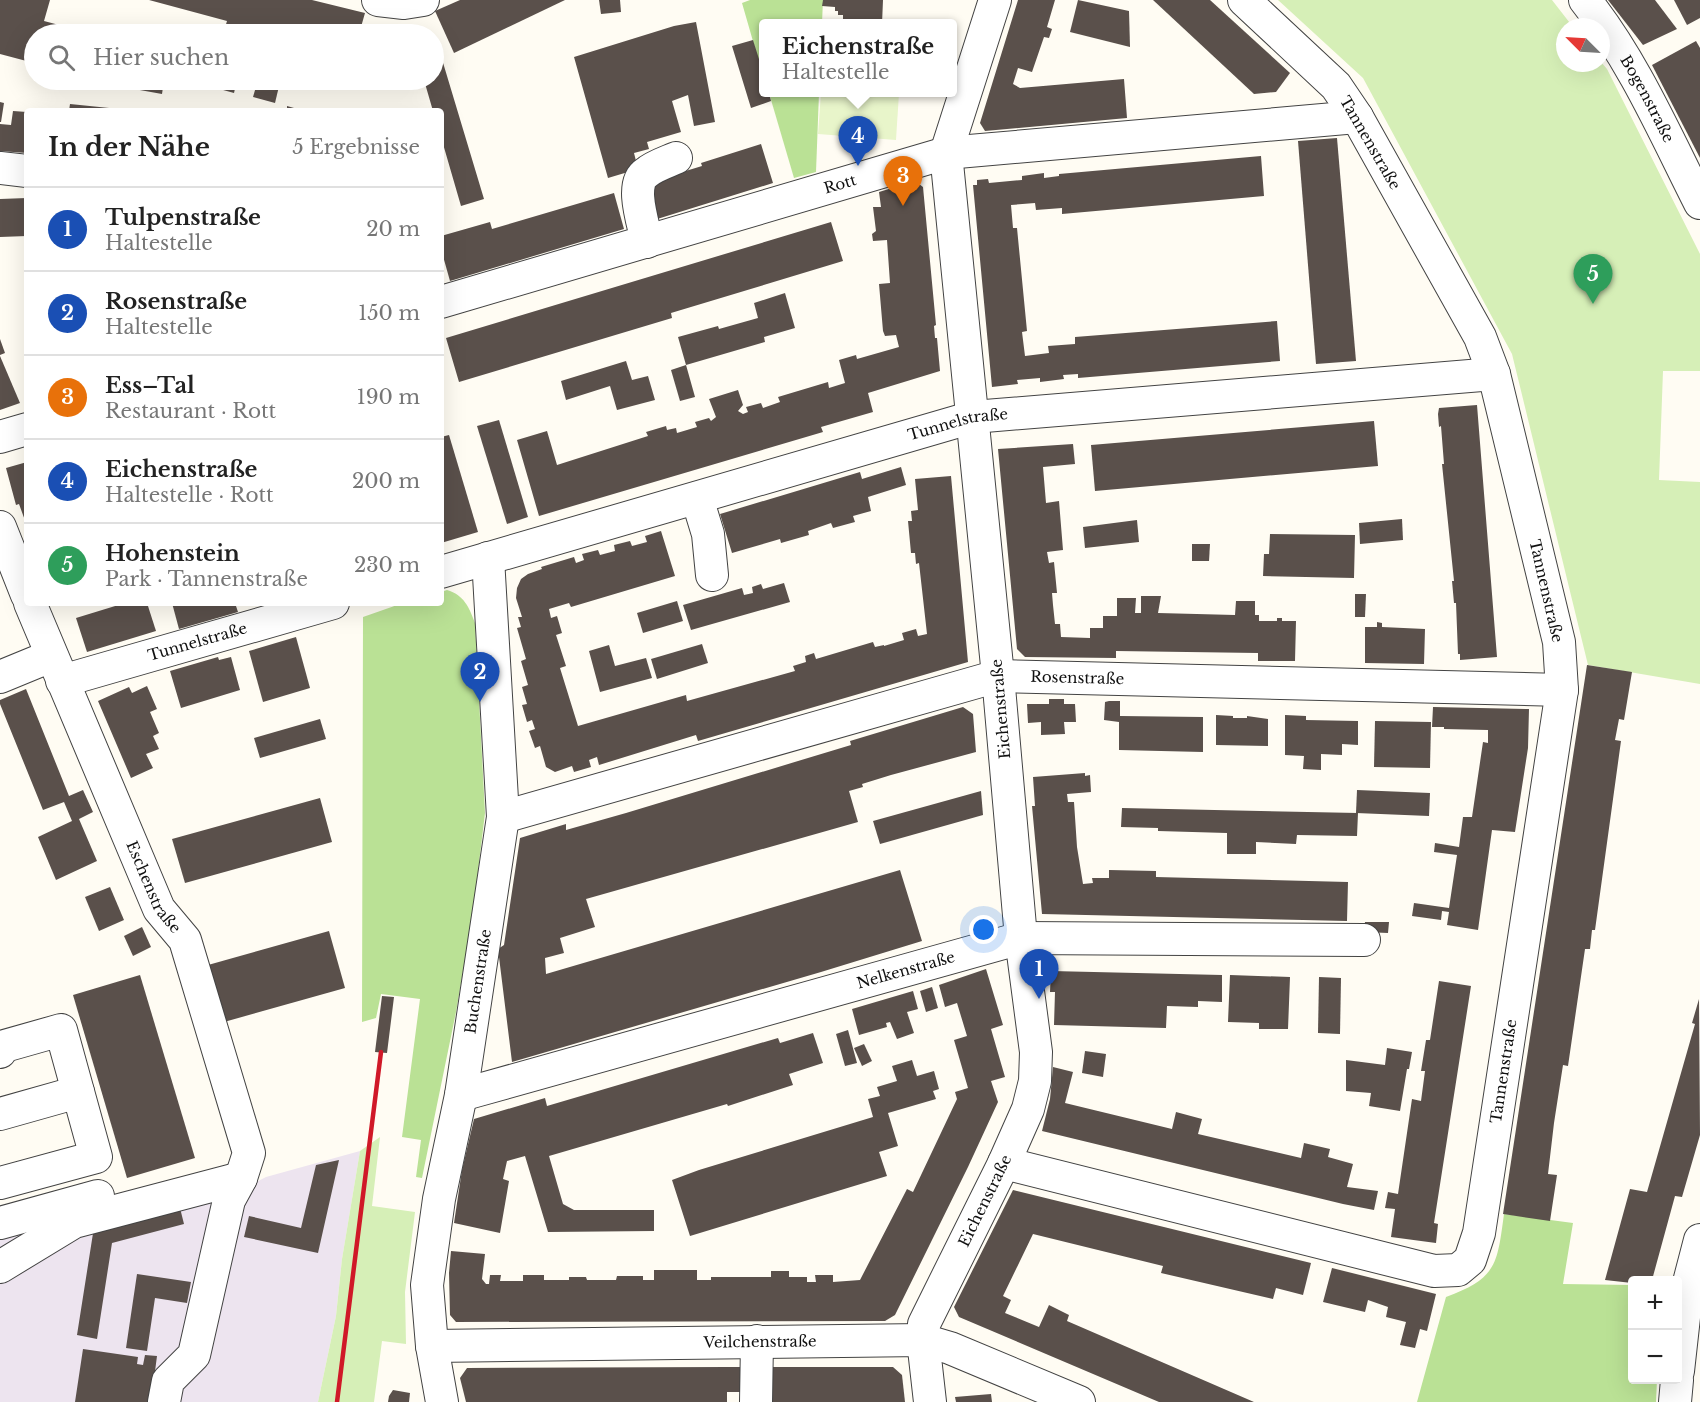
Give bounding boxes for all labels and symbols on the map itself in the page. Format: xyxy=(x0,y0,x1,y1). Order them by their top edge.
north arrow xyxy=(1556,18,1610,72)
street label: Bogenstraße xyxy=(1616,52,1678,145)
street label: Tannenstraße xyxy=(1336,92,1405,193)
pin: 4 xyxy=(838,116,878,166)
pin: 3 xyxy=(884,156,922,206)
street label: Rott xyxy=(821,170,859,198)
pin: 5 xyxy=(1574,254,1612,304)
street label: Tunnelstraße xyxy=(906,404,1009,444)
street label: Tannenstraße xyxy=(1525,538,1568,644)
street label: Tunnelstraße xyxy=(146,618,249,665)
pin: 2 xyxy=(460,652,500,702)
street label: Eichenstraße xyxy=(987,658,1014,760)
street label: Rosenstraße xyxy=(1030,667,1125,688)
street label: Eschenstraße xyxy=(122,838,185,937)
your location xyxy=(969,915,998,944)
street label: Buchenstraße xyxy=(460,928,495,1035)
street label: Nelkenstraße xyxy=(854,947,957,993)
pin: 1 xyxy=(1020,950,1058,999)
street label: Tannenstraße xyxy=(1486,1018,1521,1125)
street label: Eichenstraße xyxy=(954,1152,1015,1250)
street label: Veilchenstraße xyxy=(702,1331,817,1352)

